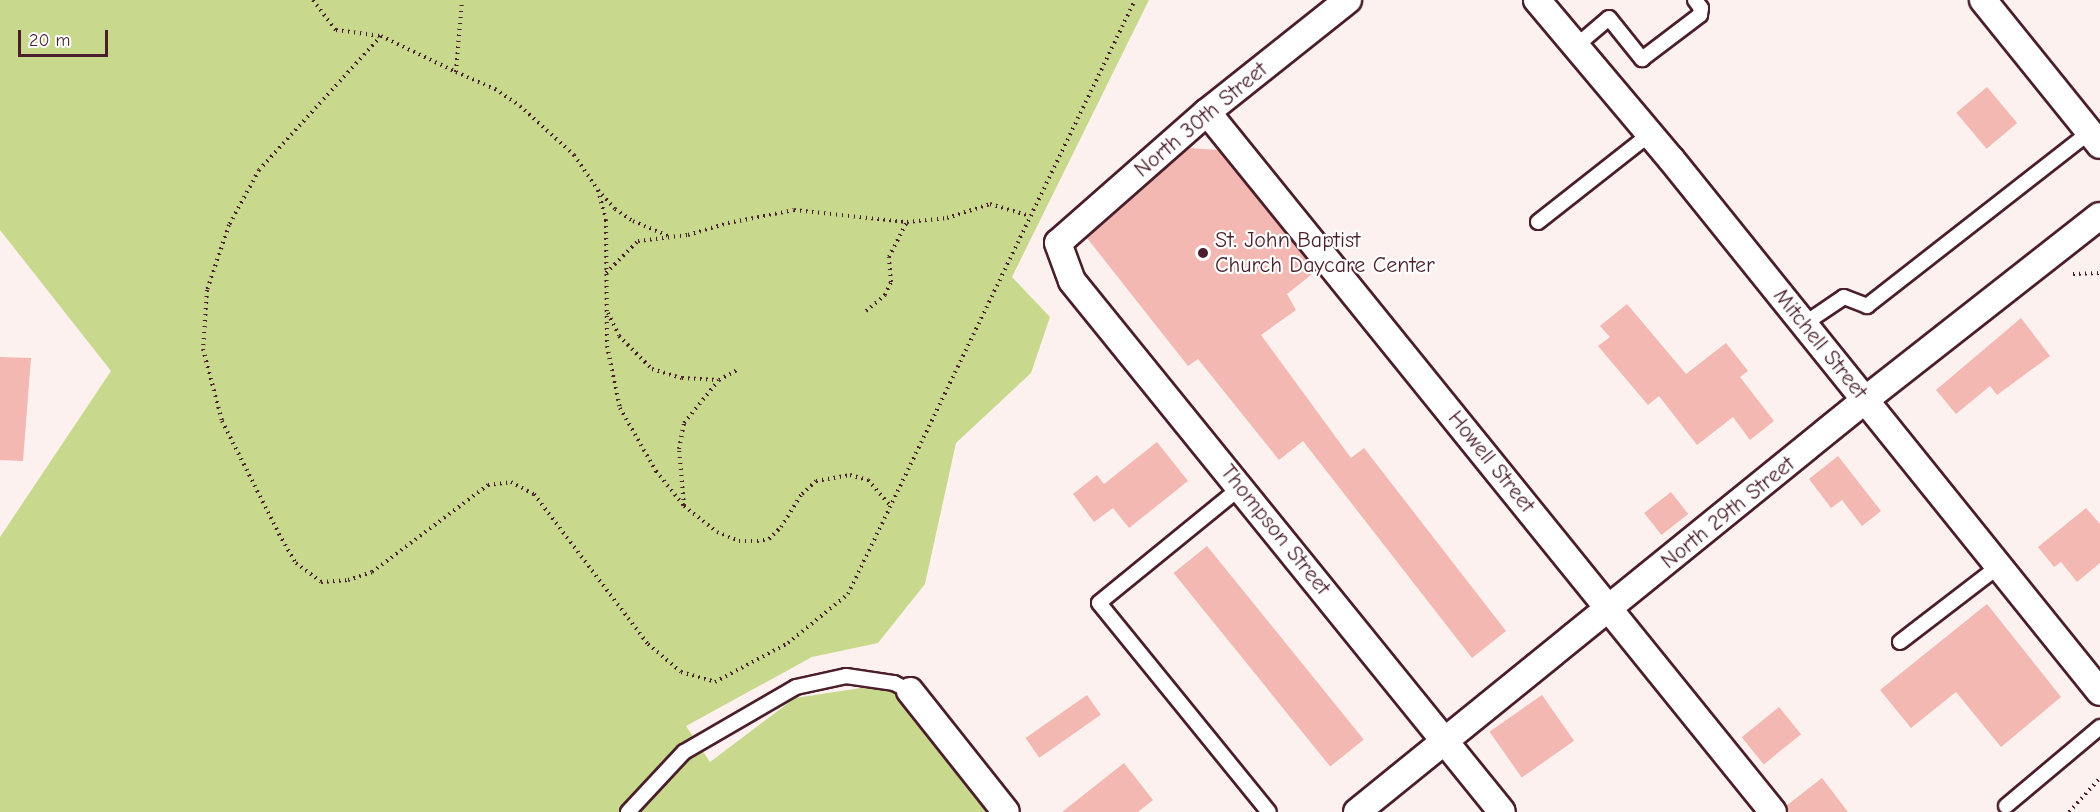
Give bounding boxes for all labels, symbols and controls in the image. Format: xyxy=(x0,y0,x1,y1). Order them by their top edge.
scale bar xyxy=(21,18,111,56)
text: 20 m xyxy=(29,30,70,51)
street label: North 30th Street xyxy=(1129,57,1273,183)
place label: St. John Baptist Church Daycare Center xyxy=(1215,227,1435,278)
marker: St. John Baptist Church Daycare Center xyxy=(1196,246,1210,260)
street label: Mitchell Street xyxy=(1767,283,1873,405)
street label: Howell Street xyxy=(1442,406,1540,518)
street label: North 29th Street xyxy=(1656,451,1800,575)
street label: Thompson Street xyxy=(1214,460,1336,600)

